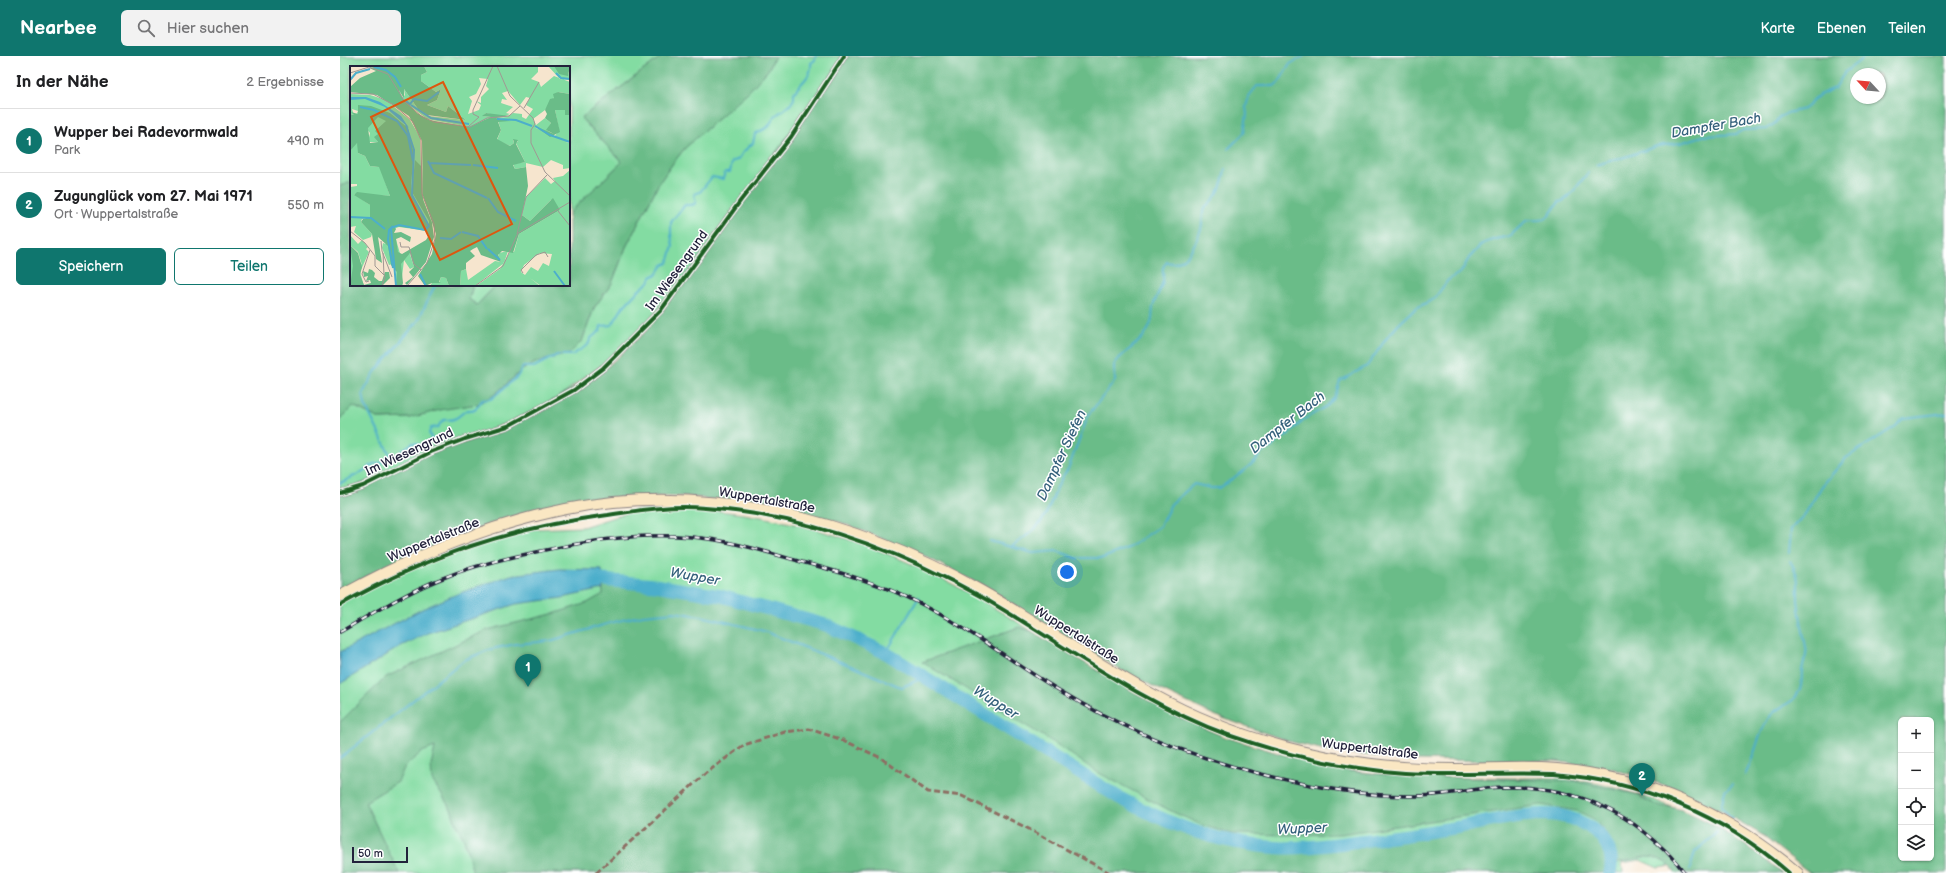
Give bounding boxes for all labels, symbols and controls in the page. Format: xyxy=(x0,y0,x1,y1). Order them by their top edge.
search box xyxy=(121,10,401,46)
text: Nearbee xyxy=(20,17,97,40)
icon: search xyxy=(135,17,157,39)
text: Hier suchen xyxy=(167,19,249,38)
text: Karte xyxy=(1761,20,1795,37)
text: Ebenen xyxy=(1817,20,1866,37)
text: Teilen xyxy=(1888,20,1926,37)
inset map xyxy=(350,66,570,286)
north arrow xyxy=(1850,68,1886,104)
text: In der Nähe xyxy=(16,72,109,92)
text: 2 Ergebnisse xyxy=(246,74,324,90)
water label: Dampfer Bach xyxy=(1670,109,1763,142)
text: Wupper bei Radevormwald xyxy=(54,123,238,142)
text: 1 xyxy=(26,133,32,149)
text: 490 m xyxy=(287,133,324,149)
text: Park xyxy=(54,142,80,158)
text: Zugunglück vom 27. Mai 1971 xyxy=(54,187,253,206)
text: 2 xyxy=(25,197,33,213)
text: 550 m xyxy=(287,197,324,213)
text: Ort · Wuppertalstraße xyxy=(54,206,178,222)
street label: Im Wiesengrund xyxy=(642,227,711,314)
button: Speichern xyxy=(16,248,166,285)
button: Teilen xyxy=(174,248,324,285)
water label: Dampfer Bach xyxy=(1246,388,1329,457)
water label: Dampfer Siefen xyxy=(1033,407,1090,503)
street label: Im Wiesengrund xyxy=(363,424,456,479)
street label: Wuppertalstraße xyxy=(717,484,816,516)
street label: Wuppertalstraße xyxy=(385,514,482,566)
your location xyxy=(1057,562,1077,582)
water label: Wupper xyxy=(669,564,722,589)
street label: Wuppertalstraße xyxy=(1031,602,1122,668)
pin: 1 xyxy=(515,654,541,687)
water label: Wupper xyxy=(970,682,1022,723)
map controls xyxy=(1898,717,1934,861)
button: + xyxy=(1898,717,1934,753)
street label: Wuppertalstraße xyxy=(1321,735,1419,763)
button: − xyxy=(1898,753,1934,789)
pin: 2 xyxy=(1629,763,1655,796)
button: locate xyxy=(1898,789,1934,825)
water label: Wupper xyxy=(1277,819,1328,838)
button: layers xyxy=(1898,825,1934,861)
scale bar xyxy=(352,845,408,864)
text: 50 m xyxy=(358,847,383,860)

